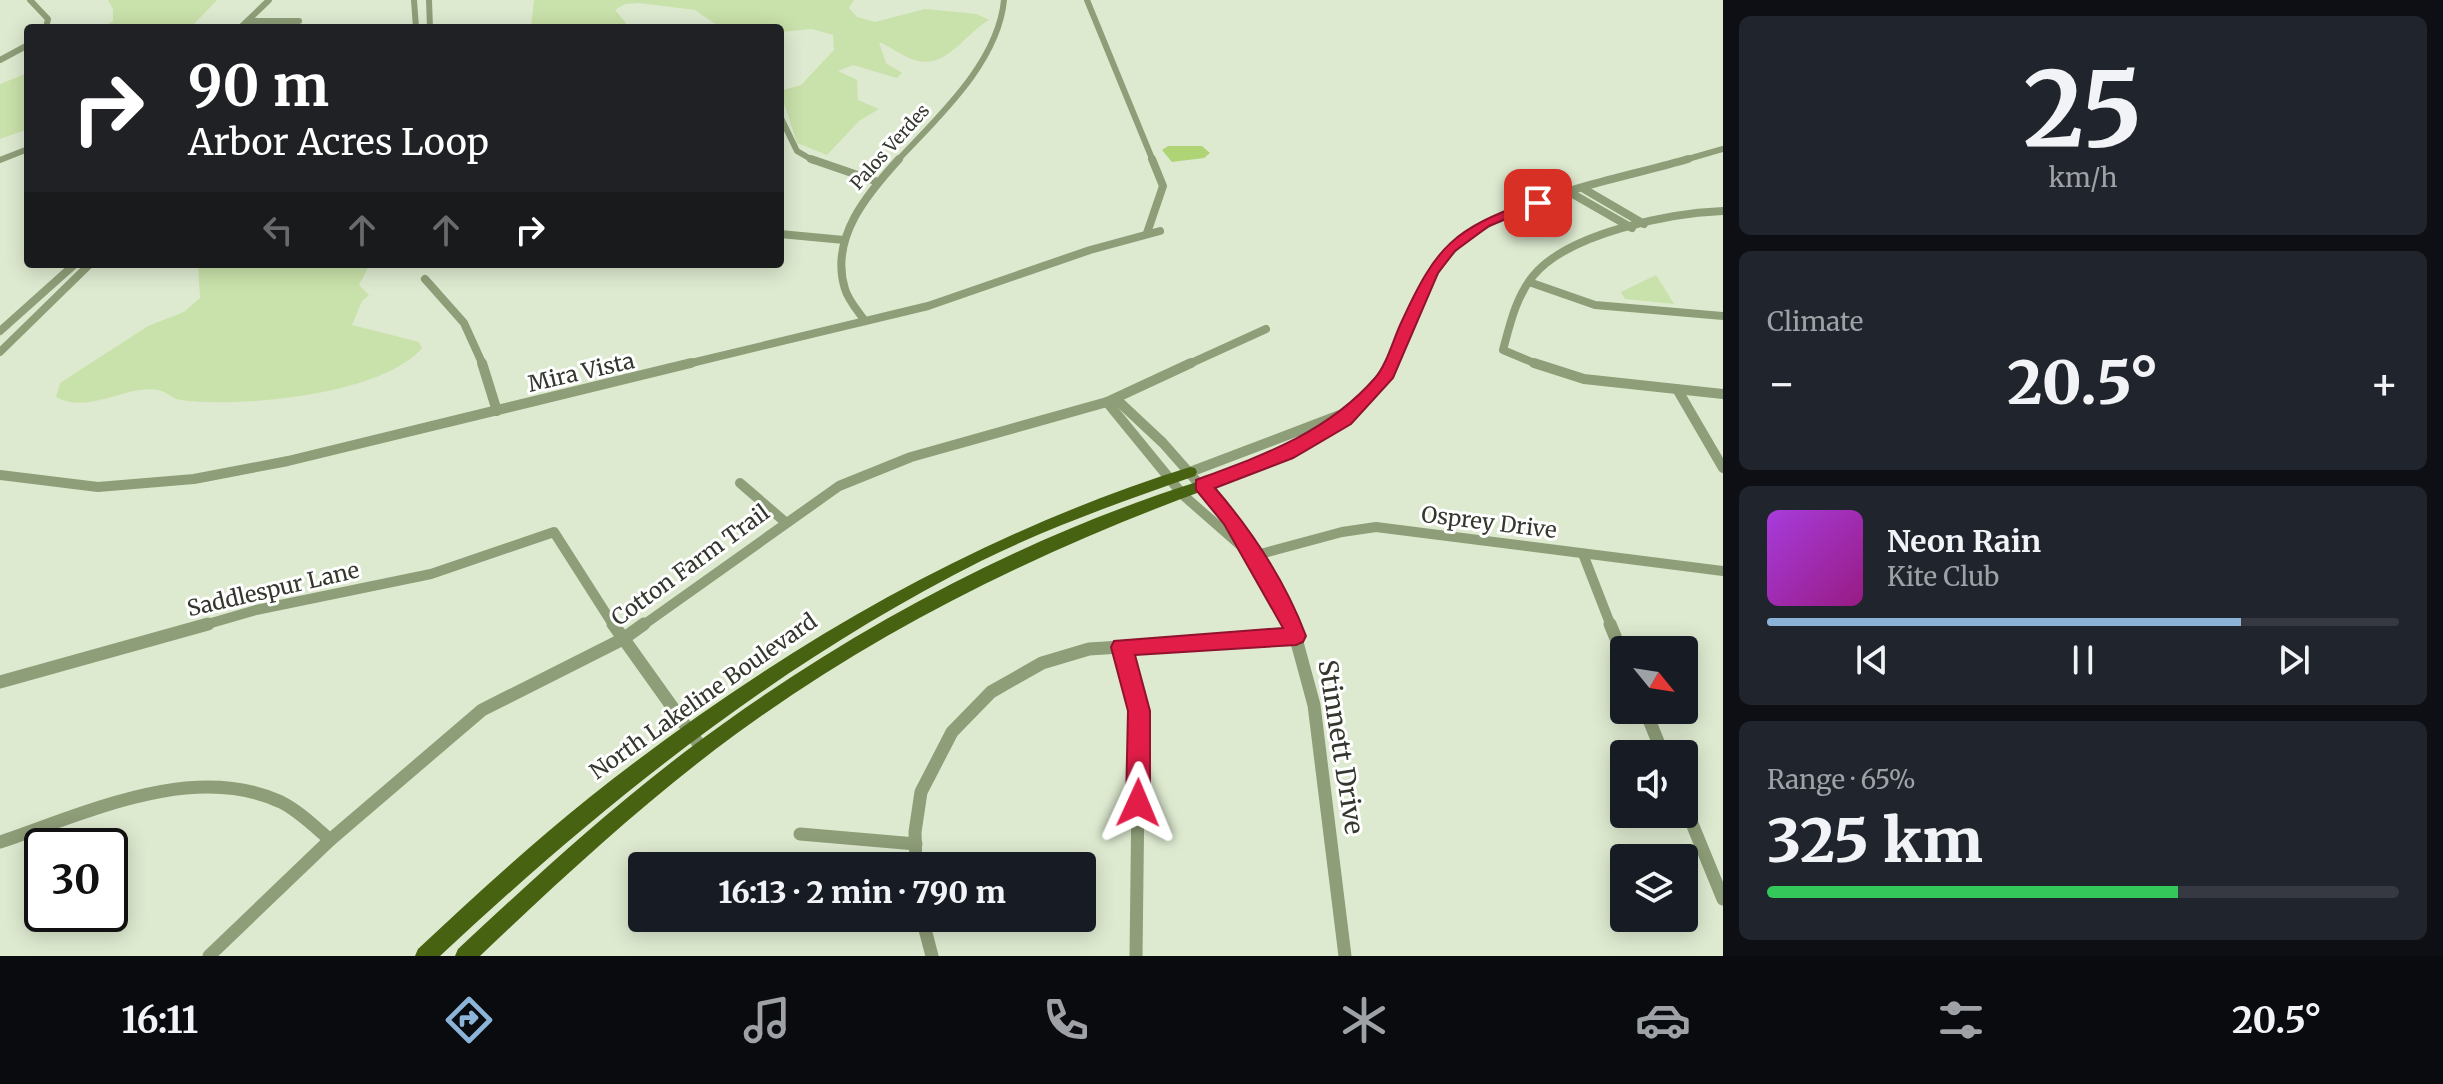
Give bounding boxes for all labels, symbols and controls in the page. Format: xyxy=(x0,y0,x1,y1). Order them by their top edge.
text: 25 xyxy=(2023,44,2143,174)
text: 90 m xyxy=(188,51,329,121)
icon: right xyxy=(56,56,160,160)
street label: Palos Verdes xyxy=(845,99,934,194)
text: Arbor Acres Loop xyxy=(188,120,489,165)
text: km/h xyxy=(2049,161,2117,194)
pin xyxy=(1504,169,1572,237)
icon: arrive xyxy=(1516,181,1560,225)
icon: left xyxy=(256,208,300,252)
icon: ahead xyxy=(340,208,384,252)
icon: ahead xyxy=(424,208,468,252)
icon: right xyxy=(508,208,552,252)
text: Climate xyxy=(1767,305,1863,338)
text: 20.5° xyxy=(2007,345,2159,420)
street label: Mira Vista xyxy=(525,346,637,398)
text: − xyxy=(1767,356,1796,411)
text: + xyxy=(2370,356,2399,411)
street label: Cotton Farm Trail xyxy=(606,498,775,632)
street label: Osprey Drive xyxy=(1420,500,1558,544)
text: Neon Rain xyxy=(1887,522,2041,560)
street label: Saddlespur Lane xyxy=(184,556,362,622)
text: Kite Club xyxy=(1887,560,1999,593)
street label: North Lakeline Boulevard xyxy=(584,607,822,785)
north arrow xyxy=(1610,636,1698,724)
map controls xyxy=(1610,636,1698,932)
icon: previous xyxy=(1850,638,1894,682)
icon: pause xyxy=(2061,638,2105,682)
icon: next xyxy=(2272,638,2316,682)
street label: Stinnett Drive xyxy=(1311,657,1372,836)
button: sound xyxy=(1610,740,1698,828)
position arrow xyxy=(1096,761,1180,845)
text: Range · 65% xyxy=(1767,763,1916,796)
text: 325 km xyxy=(1767,803,1983,878)
speed limit sign: 30 xyxy=(24,828,128,932)
button: layers xyxy=(1610,844,1698,932)
text: 16:13 · 2 min · 790 m xyxy=(718,873,1006,911)
icon: directions xyxy=(441,992,497,1048)
icon: music xyxy=(739,992,795,1048)
icon: phone xyxy=(1038,992,1094,1048)
icon: climate xyxy=(1336,992,1392,1048)
icon: car xyxy=(1635,992,1691,1048)
icon: filters xyxy=(1933,992,1989,1048)
text: 16:11 xyxy=(121,998,198,1043)
text: 20.5° xyxy=(2232,998,2322,1043)

